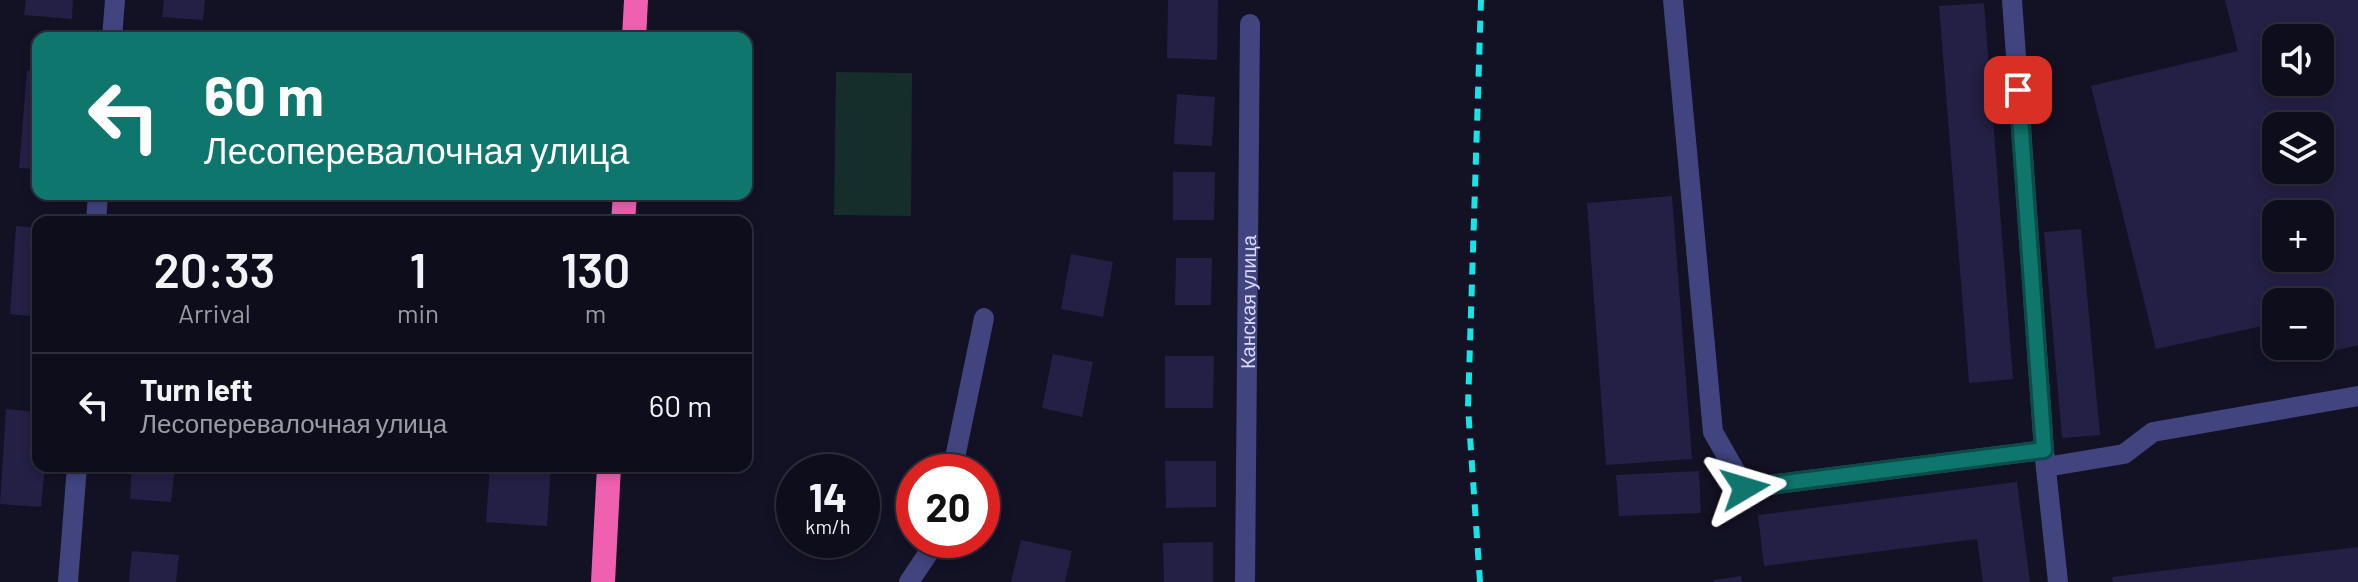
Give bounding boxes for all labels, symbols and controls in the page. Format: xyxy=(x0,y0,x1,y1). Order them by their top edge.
map controls xyxy=(2262,24,2334,360)
button: sound xyxy=(2262,24,2334,96)
pin xyxy=(1984,56,2052,124)
text: 60 m xyxy=(204,60,324,127)
icon: left xyxy=(72,64,176,168)
icon: arrive xyxy=(1996,68,2040,112)
button: layers xyxy=(2262,112,2334,184)
text: Лесоперевалочная улица xyxy=(204,128,629,171)
button: + xyxy=(2262,200,2334,272)
street label: Канская улица xyxy=(1235,234,1260,369)
text: 20:33 xyxy=(154,240,275,298)
text: 1 xyxy=(410,240,426,298)
text: 130 xyxy=(561,240,630,298)
button: − xyxy=(2262,288,2334,360)
text: Arrival xyxy=(178,297,251,328)
text: min xyxy=(397,297,439,328)
text: m xyxy=(585,297,606,328)
text: Turn left xyxy=(140,371,253,407)
icon: left xyxy=(72,383,116,427)
text: 60 m xyxy=(649,387,712,423)
text: Лесоперевалочная улица xyxy=(140,407,447,438)
position arrow xyxy=(1703,446,1787,530)
speed limit sign: 20 xyxy=(896,454,1000,558)
text: 14 xyxy=(809,472,847,520)
text: km/h xyxy=(805,514,851,538)

